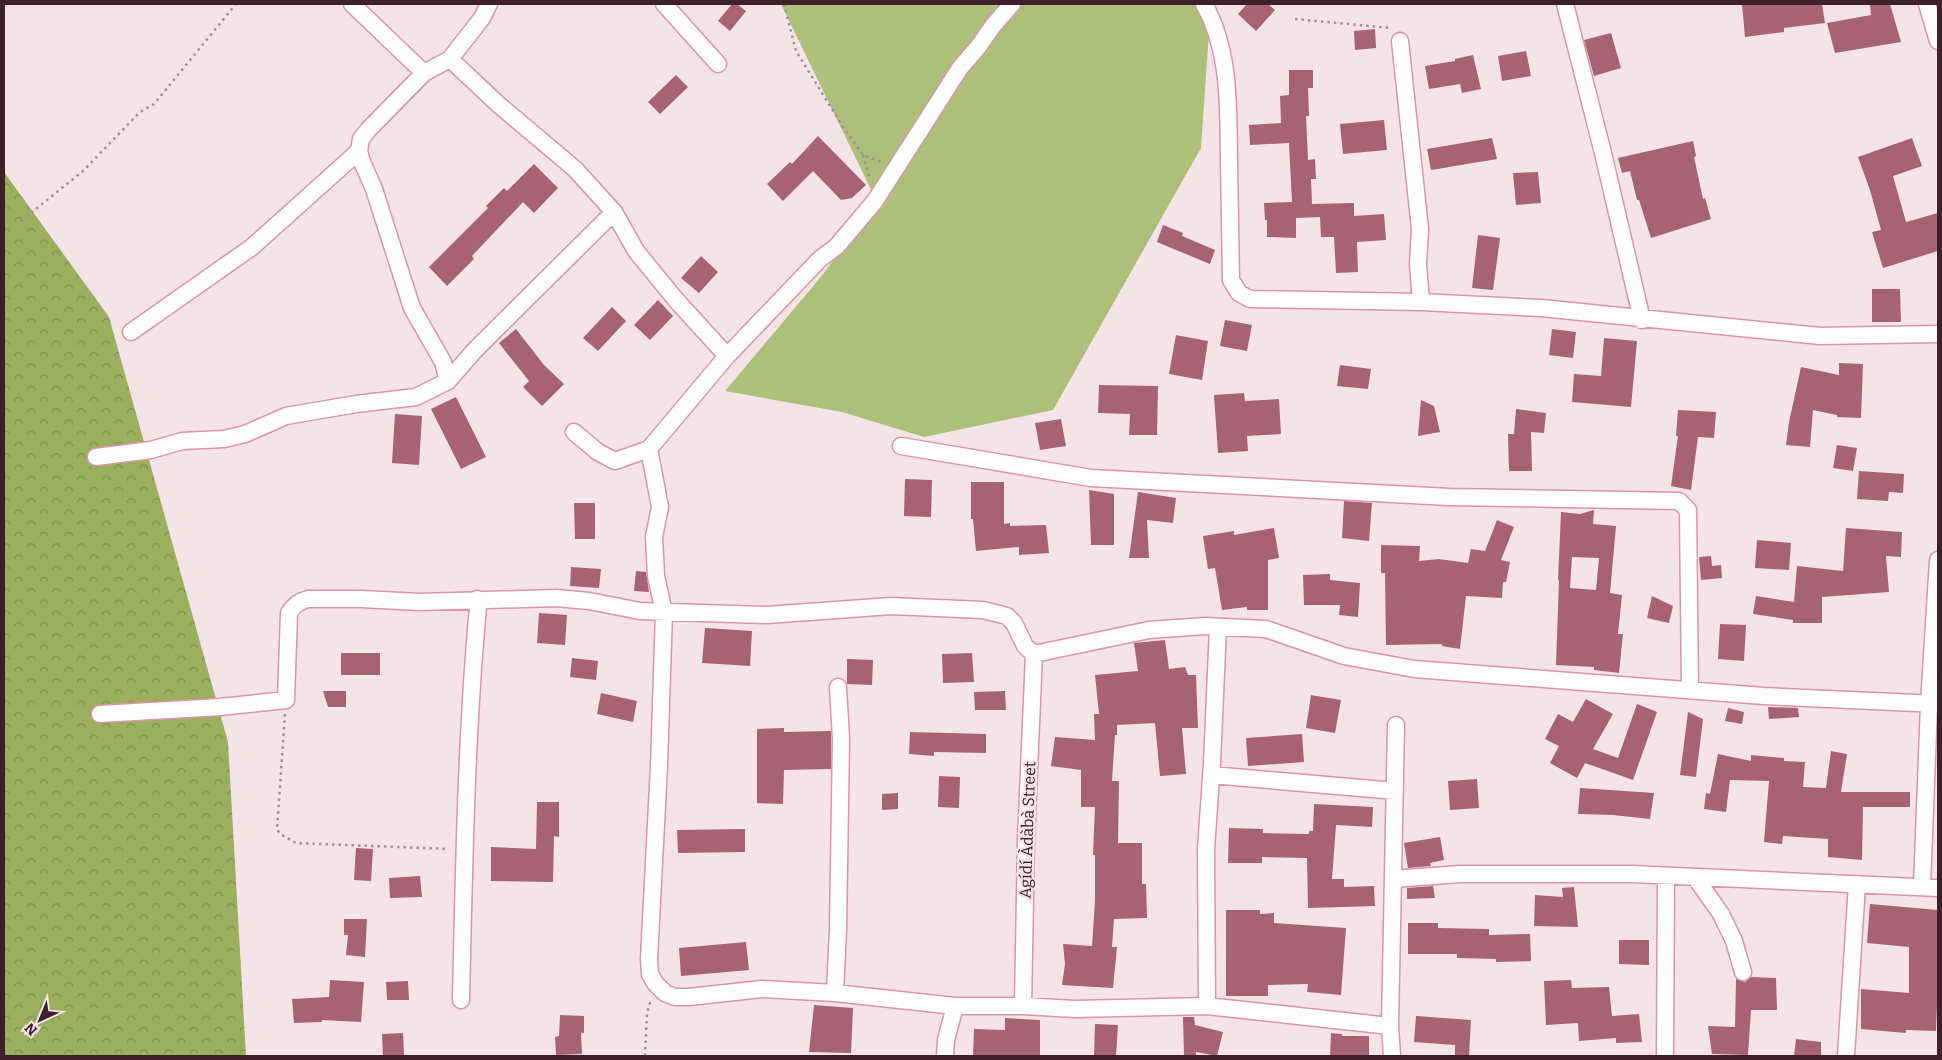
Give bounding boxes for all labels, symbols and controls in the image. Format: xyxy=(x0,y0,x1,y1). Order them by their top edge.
street label: Agídí Àdàbà Street xyxy=(1015,761,1039,899)
north arrow xyxy=(15,995,65,1045)
text: N xyxy=(21,1019,41,1039)

